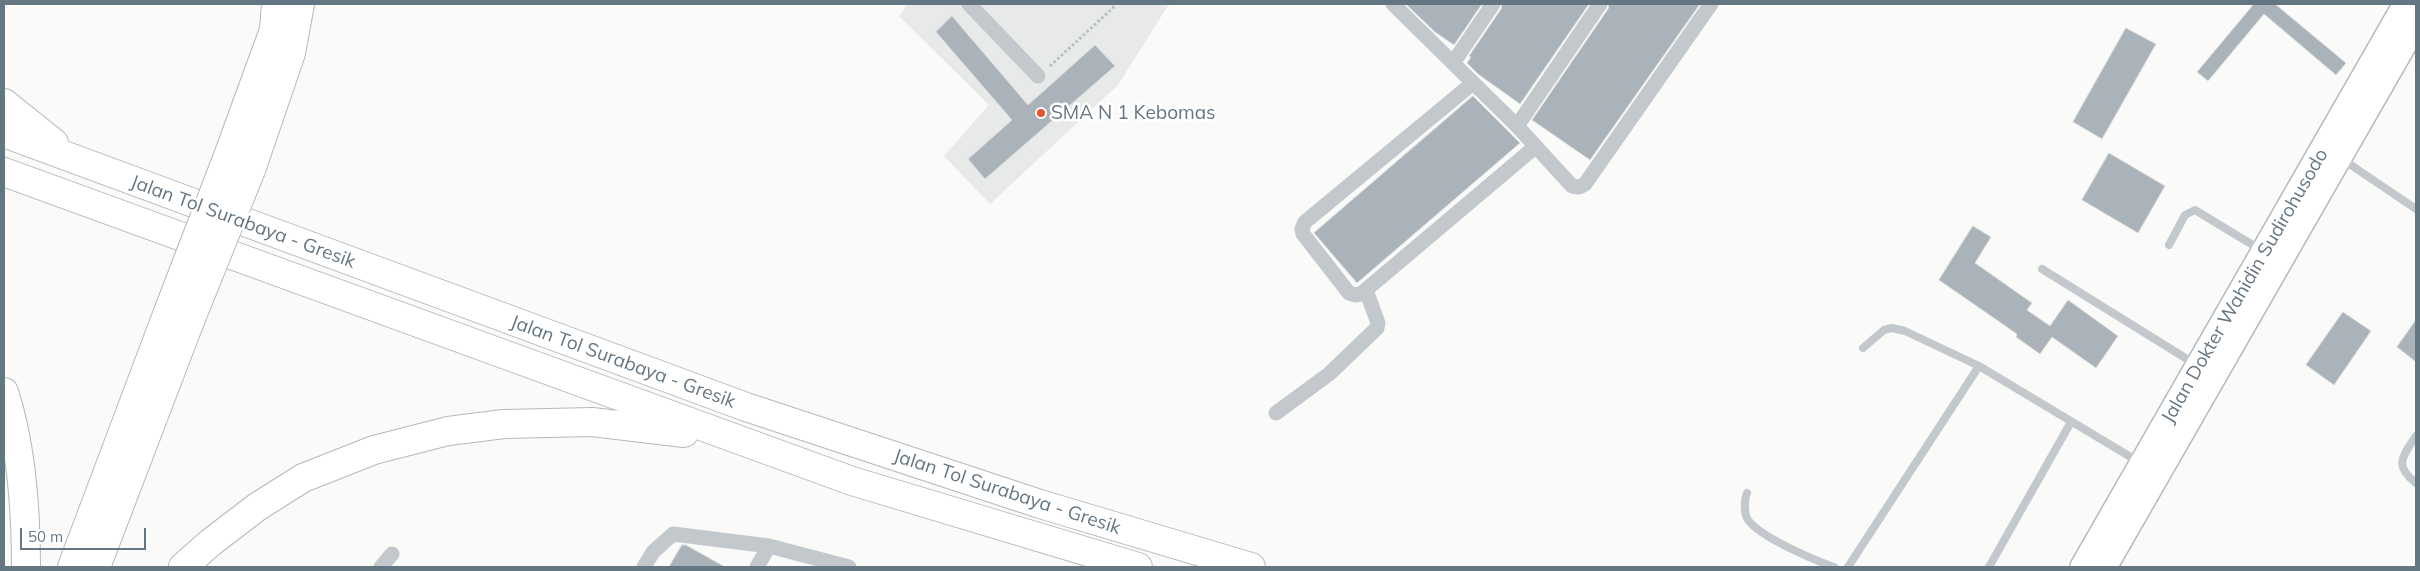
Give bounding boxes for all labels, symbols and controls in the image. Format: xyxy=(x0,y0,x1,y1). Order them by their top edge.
place label: SMA N 1 Kebomas xyxy=(1051,102,1215,124)
marker: SMA N 1 Kebomas xyxy=(1035,107,1047,119)
street label: Jalan Dokter Wahidin Sudirohusodo xyxy=(2157,145,2333,427)
street label: Jalan Tol Surabaya - Gresik xyxy=(127,171,359,273)
street label: Jalan Tol Surabaya - Gresik xyxy=(507,311,739,413)
street label: Jalan Tol Surabaya - Gresik xyxy=(890,444,1124,540)
scale bar xyxy=(22,518,149,550)
text: 50 m xyxy=(28,527,63,546)

